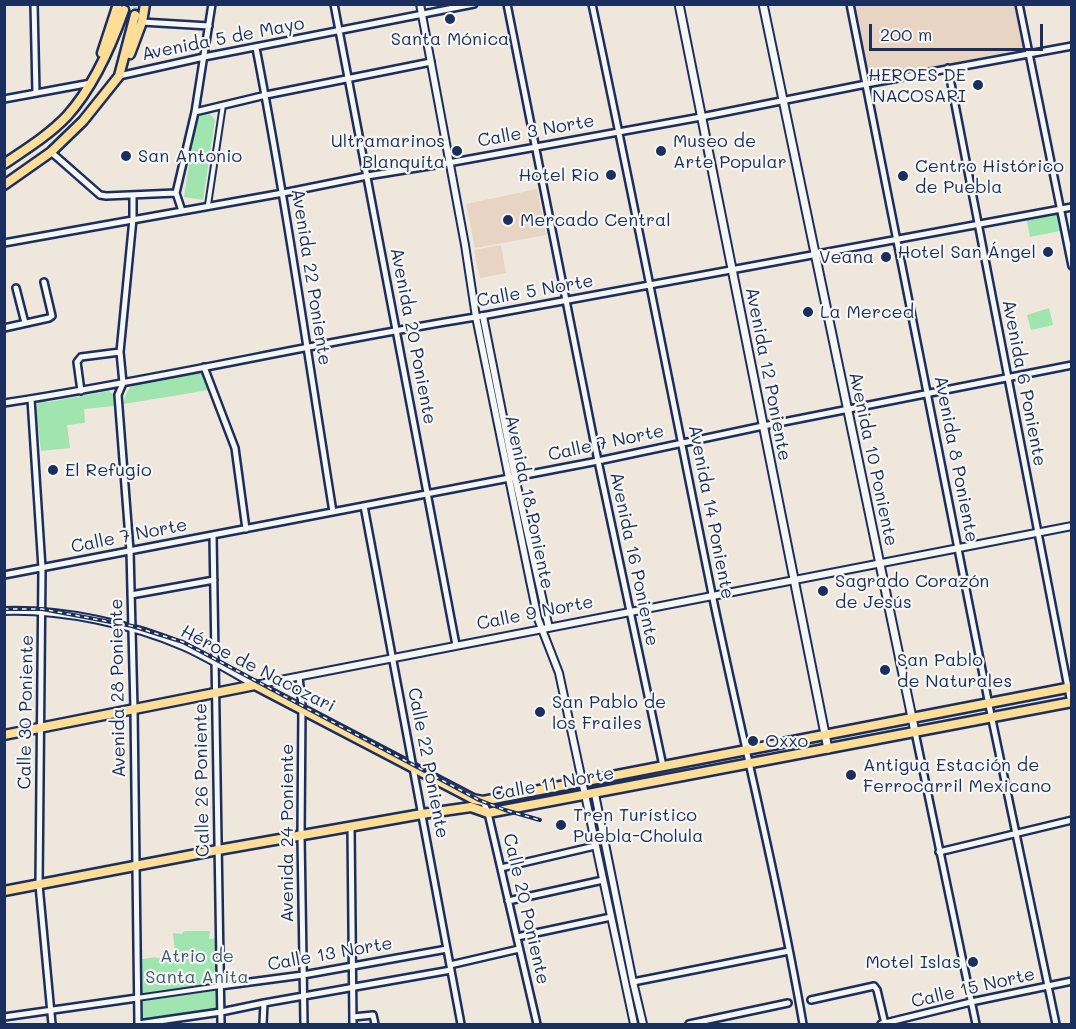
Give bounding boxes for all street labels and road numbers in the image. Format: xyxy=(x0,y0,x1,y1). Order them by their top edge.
street label: Avenida 5 de Mayo xyxy=(140,13,306,65)
street label: Calle 3 Norte xyxy=(476,110,596,152)
street label: Avenida 22 Poniente xyxy=(286,187,336,367)
street label: Avenida 20 Poniente xyxy=(385,246,441,426)
street label: Calle 5 Norte xyxy=(475,270,595,312)
street label: Avenida 12 Poniente xyxy=(741,285,795,463)
street label: Avenida 6 Poniente xyxy=(997,298,1051,468)
street label: Avenida 10 Poniente xyxy=(844,370,902,548)
street label: Avenida 8 Poniente xyxy=(929,374,983,544)
street label: Avenida 18 Poniente xyxy=(500,413,558,591)
street label: Calle 7 Norte xyxy=(546,420,666,466)
street label: Avenida 14 Poniente xyxy=(684,423,738,601)
street label: Avenida 16 Poniente xyxy=(605,470,663,648)
street label: Calle 7 Norte xyxy=(69,514,189,558)
street label: Calle 9 Norte xyxy=(475,591,595,635)
street label: Avenida 28 Poniente xyxy=(106,598,130,778)
street label: Héroe de Nacozari xyxy=(177,621,339,717)
street label: Calle 30 Poniente xyxy=(14,634,38,790)
street label: Calle 22 Poniente xyxy=(403,686,453,840)
street label: Calle 26 Poniente xyxy=(190,703,214,857)
street label: Avenida 24 Poniente xyxy=(276,744,298,922)
street label: Calle 11 Norte xyxy=(490,763,616,805)
street label: Calle 20 Poniente xyxy=(498,831,554,987)
street label: Calle 13 Norte xyxy=(266,932,394,976)
street label: Calle 15 Norte xyxy=(909,963,1037,1013)

